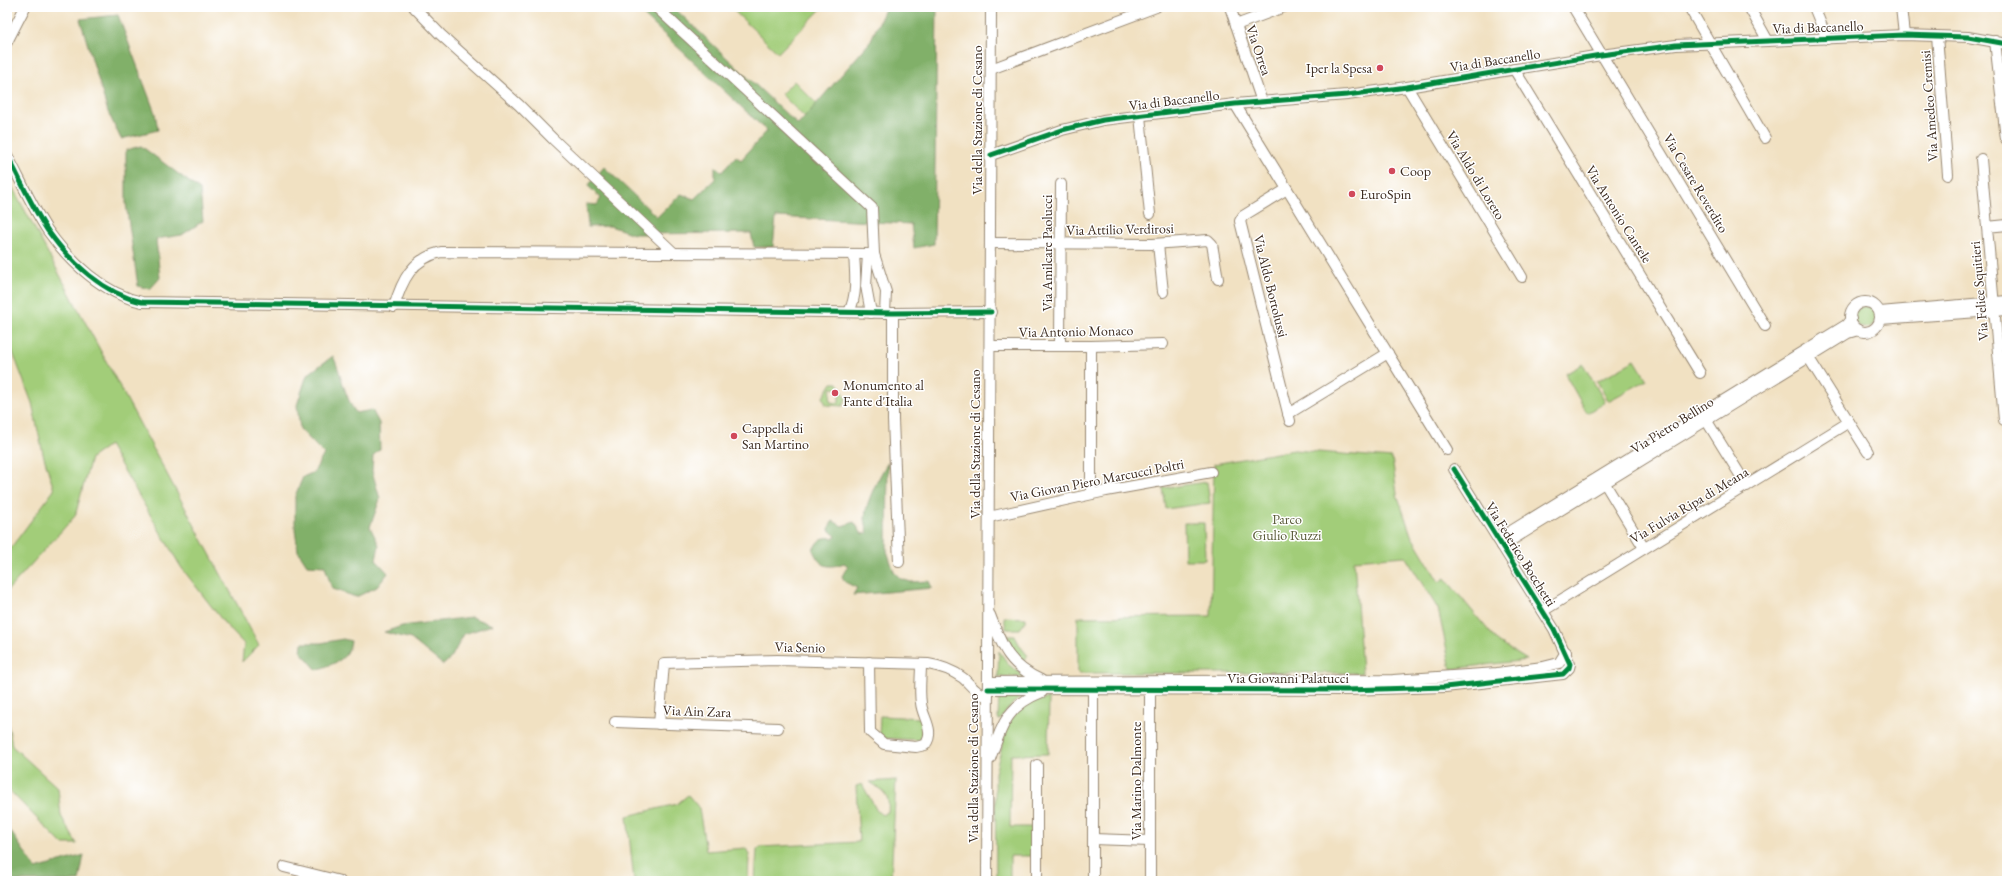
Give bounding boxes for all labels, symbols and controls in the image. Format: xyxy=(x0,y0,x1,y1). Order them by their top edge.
street label: Via di Baccanello xyxy=(1772,16,1864,38)
street label: Via Orrea xyxy=(1242,22,1276,78)
street label: Via di Baccanello xyxy=(1449,44,1541,76)
street label: Via della Stazione di Cesano xyxy=(968,45,986,195)
street label: Via Amedeo Cremisi xyxy=(1916,49,1942,162)
place label: Iper la Spesa xyxy=(1306,59,1372,77)
marker: Iper la Spesa xyxy=(1375,63,1385,73)
street label: Via di Baccanello xyxy=(1128,86,1220,114)
street label: Via Aldo di Loreto xyxy=(1442,127,1510,223)
street label: Via Cesare Reverdito xyxy=(1659,130,1733,236)
place label: Coop xyxy=(1400,162,1431,180)
street label: Via Antonio Cantele xyxy=(1582,162,1656,267)
marker: Coop xyxy=(1387,166,1397,176)
place label: EuroSpin xyxy=(1360,185,1412,203)
marker: EuroSpin xyxy=(1347,189,1357,199)
street label: Via Amilcare Paolucci xyxy=(1038,194,1056,311)
street label: Via Attilio Verdirosi xyxy=(1066,219,1175,239)
street label: Via Aldo Bortolussi xyxy=(1250,233,1293,340)
street label: Via Felice Squitieri xyxy=(1966,240,1992,341)
street label: Via Antonio Monaco xyxy=(1019,321,1133,341)
street label: Via della Stazione di Cesano xyxy=(966,369,984,519)
place label: Monumento al Fante d'Italia xyxy=(843,376,924,410)
marker: Monumento al Fante d'Italia xyxy=(830,388,840,398)
street label: Via Pietro Bellino xyxy=(1627,392,1717,458)
place label: Cappella di San Martino xyxy=(742,419,809,453)
marker: Cappella di San Martino xyxy=(729,431,739,441)
street label: Via Giovan Piero Marcucci Poltri xyxy=(1009,454,1186,506)
street label: Via Fulvia Ripa di Meana xyxy=(1626,462,1752,548)
street label: Via Federico Bocchetti xyxy=(1482,498,1561,610)
park label: Parco Giulio Ruzzi xyxy=(1253,510,1322,544)
street label: Via Senio xyxy=(775,638,826,656)
street label: Via Giovanni Palatucci xyxy=(1227,669,1349,687)
street label: Via della Stazione di Cesano xyxy=(964,693,982,843)
street label: Via Ain Zara xyxy=(662,701,732,721)
street label: Via Marino Dalmonte xyxy=(1127,721,1145,840)

